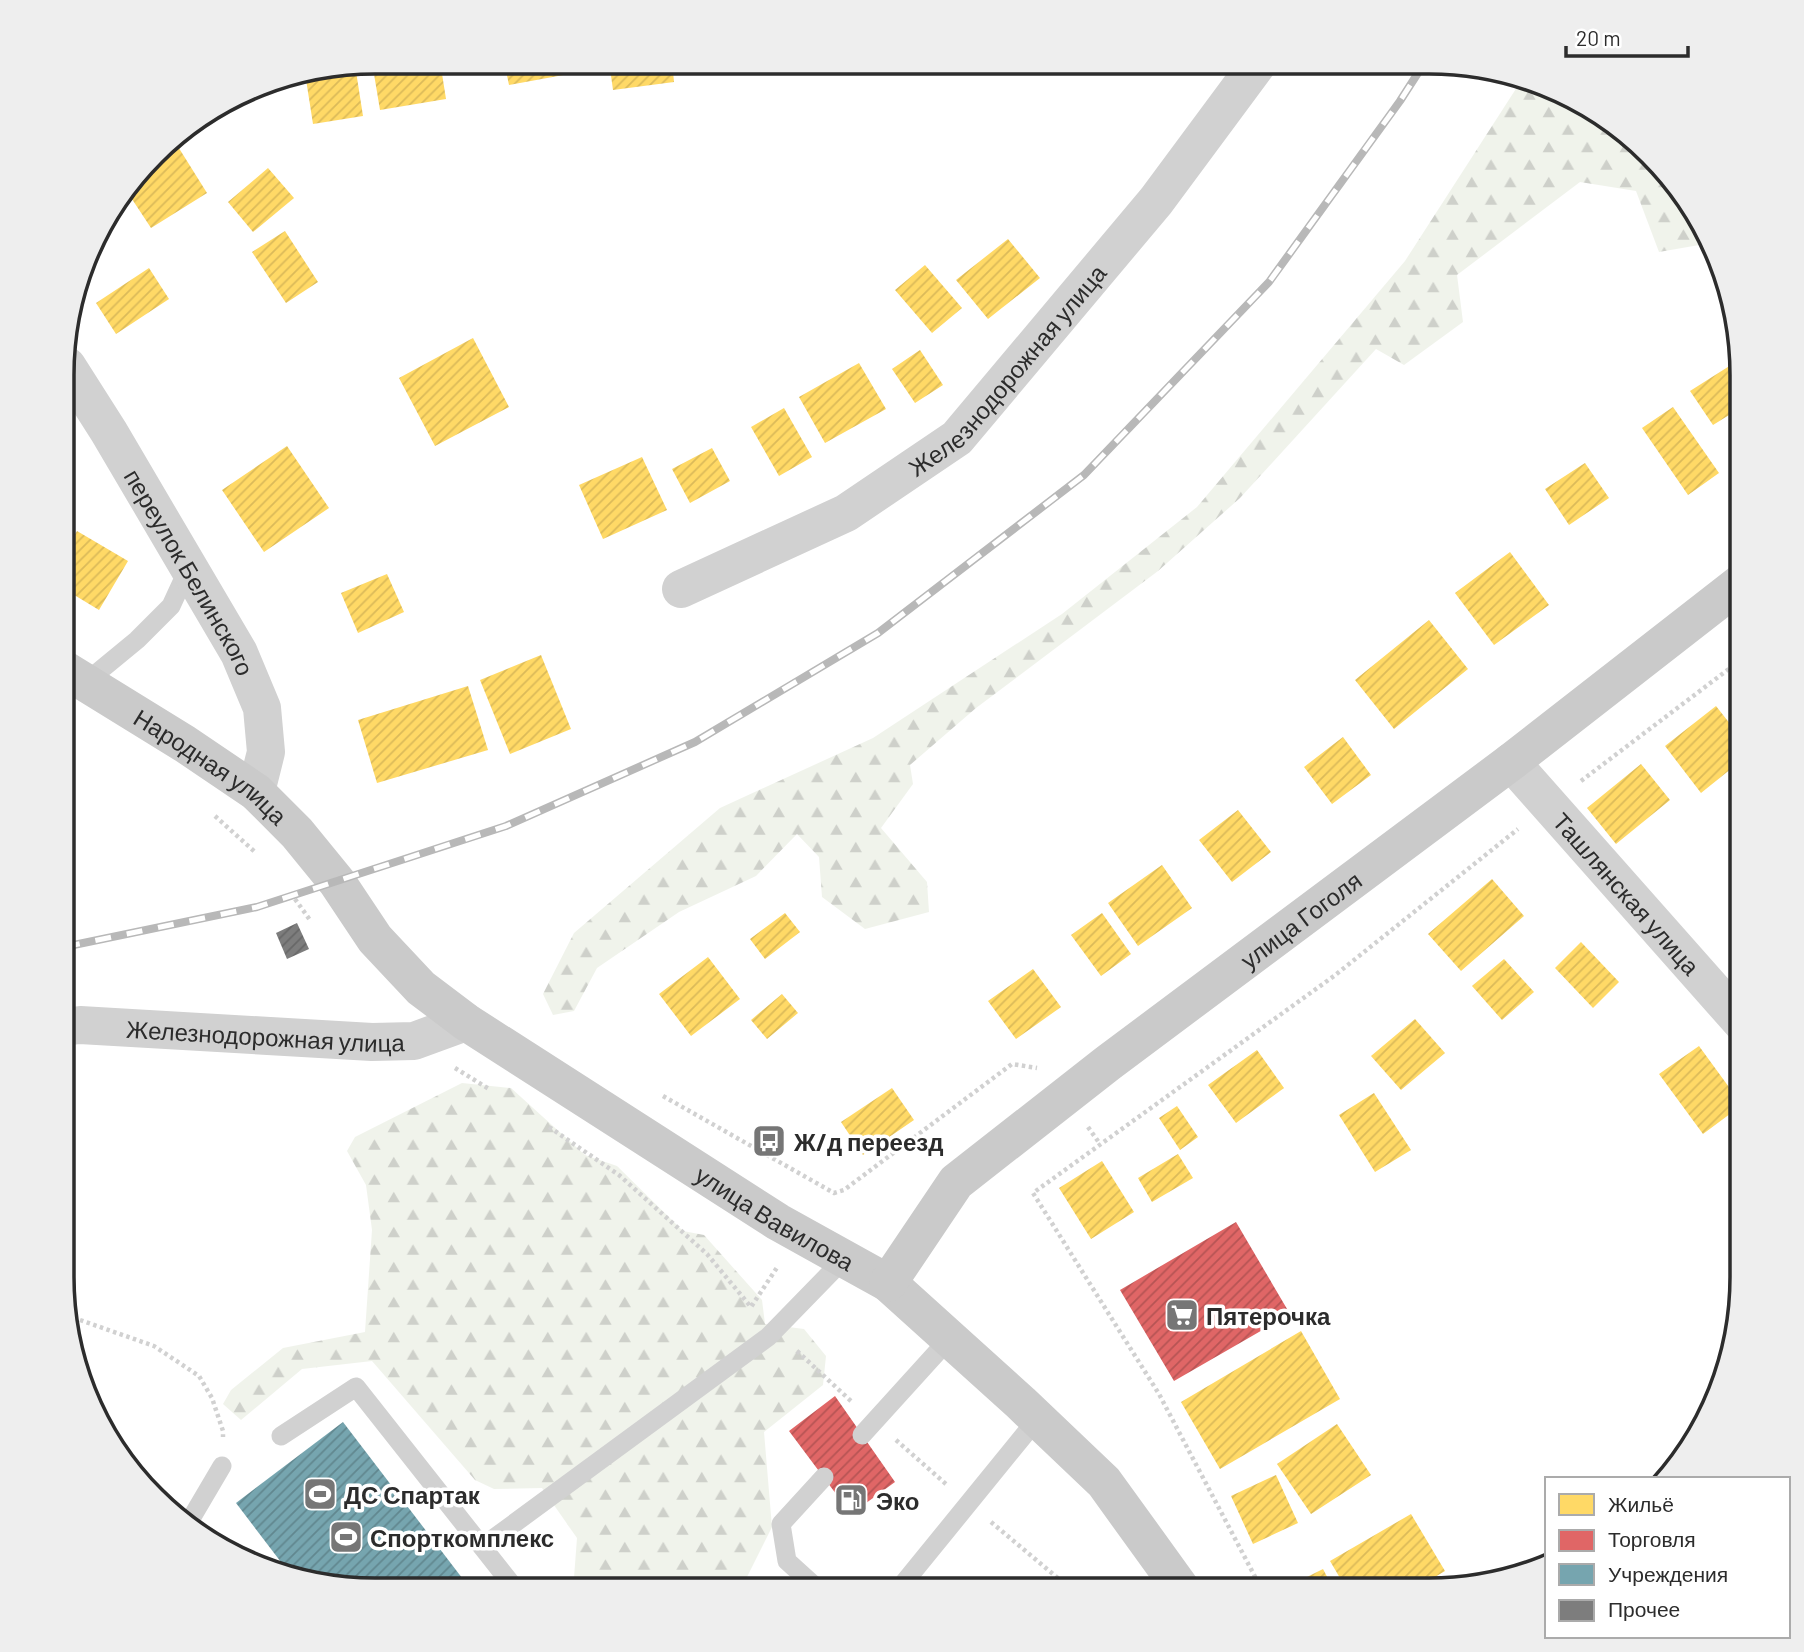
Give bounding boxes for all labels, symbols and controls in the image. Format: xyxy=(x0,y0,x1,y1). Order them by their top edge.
scale bar xyxy=(1566,14,1688,58)
text: 20 m xyxy=(1576,25,1621,50)
street label: Железнодорожная улица xyxy=(902,258,1112,481)
street label: переулок Белинского xyxy=(119,463,261,679)
street label: Народная улица xyxy=(129,702,294,830)
street label: Ташлянская улица xyxy=(1548,806,1707,980)
street label: улица Гоголя xyxy=(1234,865,1367,974)
street label: Железнодорожная улица xyxy=(126,1013,406,1057)
bus stop icon: Ж/д переезд xyxy=(750,1122,788,1160)
place label: Ж/д переезд xyxy=(793,1127,943,1156)
street label: улица Вавилова xyxy=(691,1159,860,1276)
supermarket icon: Пятерочка xyxy=(1163,1296,1201,1334)
place label: Пятерочка xyxy=(1206,1301,1331,1330)
sports icon: ДС Спартак xyxy=(301,1475,339,1513)
legend xyxy=(1545,1477,1790,1638)
place label: ДС Спартак xyxy=(344,1480,481,1509)
fuel station icon: Эко xyxy=(832,1481,870,1519)
place label: Эко xyxy=(876,1486,919,1515)
text: Жильё xyxy=(1608,1491,1674,1516)
sports icon: Спорткомплекс xyxy=(327,1518,365,1556)
place label: Спорткомплекс xyxy=(370,1523,554,1552)
text: Торговля xyxy=(1608,1526,1696,1551)
text: Учреждения xyxy=(1608,1561,1728,1586)
text: Прочее xyxy=(1608,1596,1680,1621)

